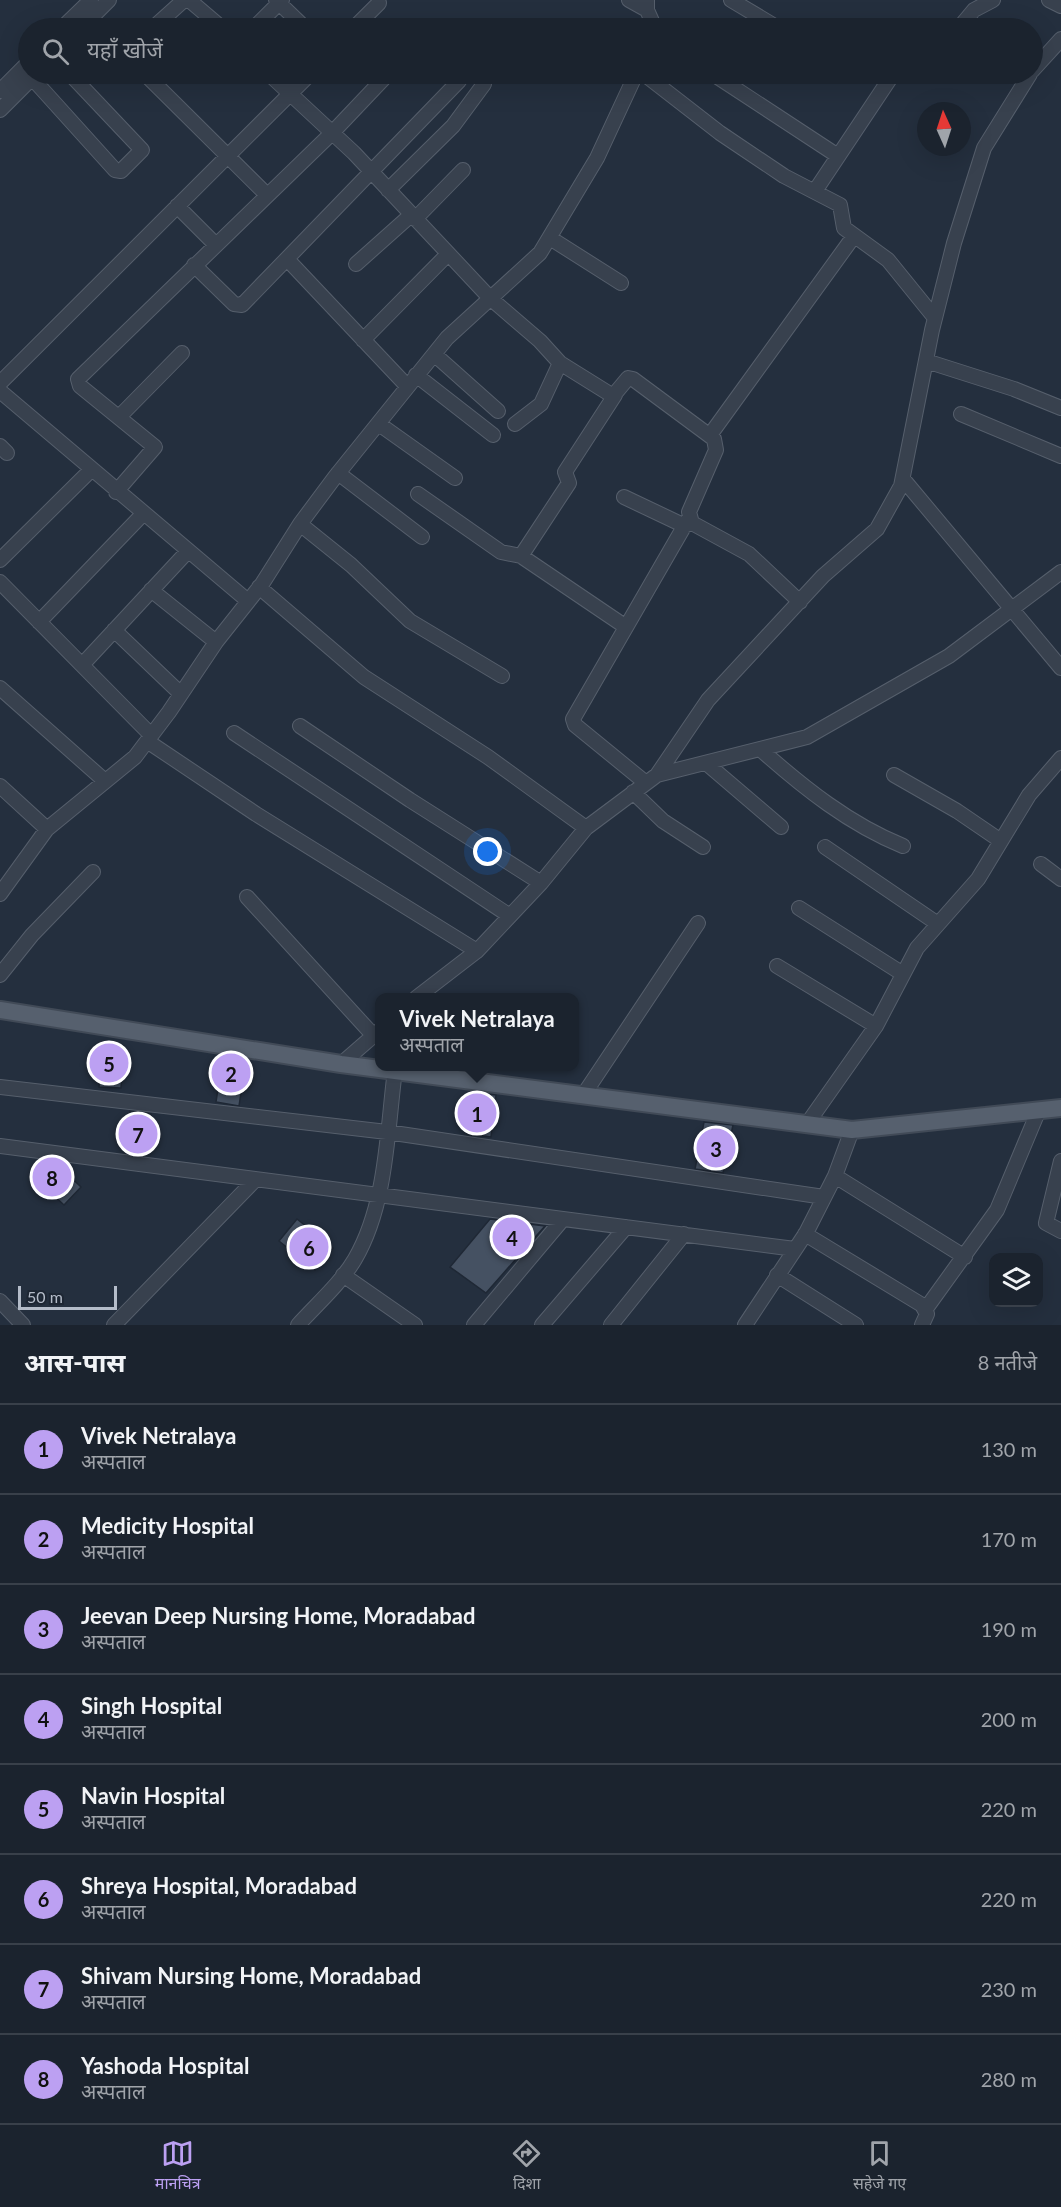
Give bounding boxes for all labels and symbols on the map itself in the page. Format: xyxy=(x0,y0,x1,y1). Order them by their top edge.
north arrow xyxy=(917,102,971,156)
your location xyxy=(473,837,502,866)
pin: 5 xyxy=(90,1040,128,1086)
pin: 2 xyxy=(212,1050,250,1096)
pin: 1 xyxy=(458,1090,496,1136)
pin: 7 xyxy=(118,1112,158,1156)
pin: 3 xyxy=(696,1126,736,1170)
pin: 8 xyxy=(32,1154,72,1200)
pin: 4 xyxy=(492,1214,532,1260)
pin: 6 xyxy=(290,1224,328,1270)
scale bar xyxy=(18,1283,117,1310)

